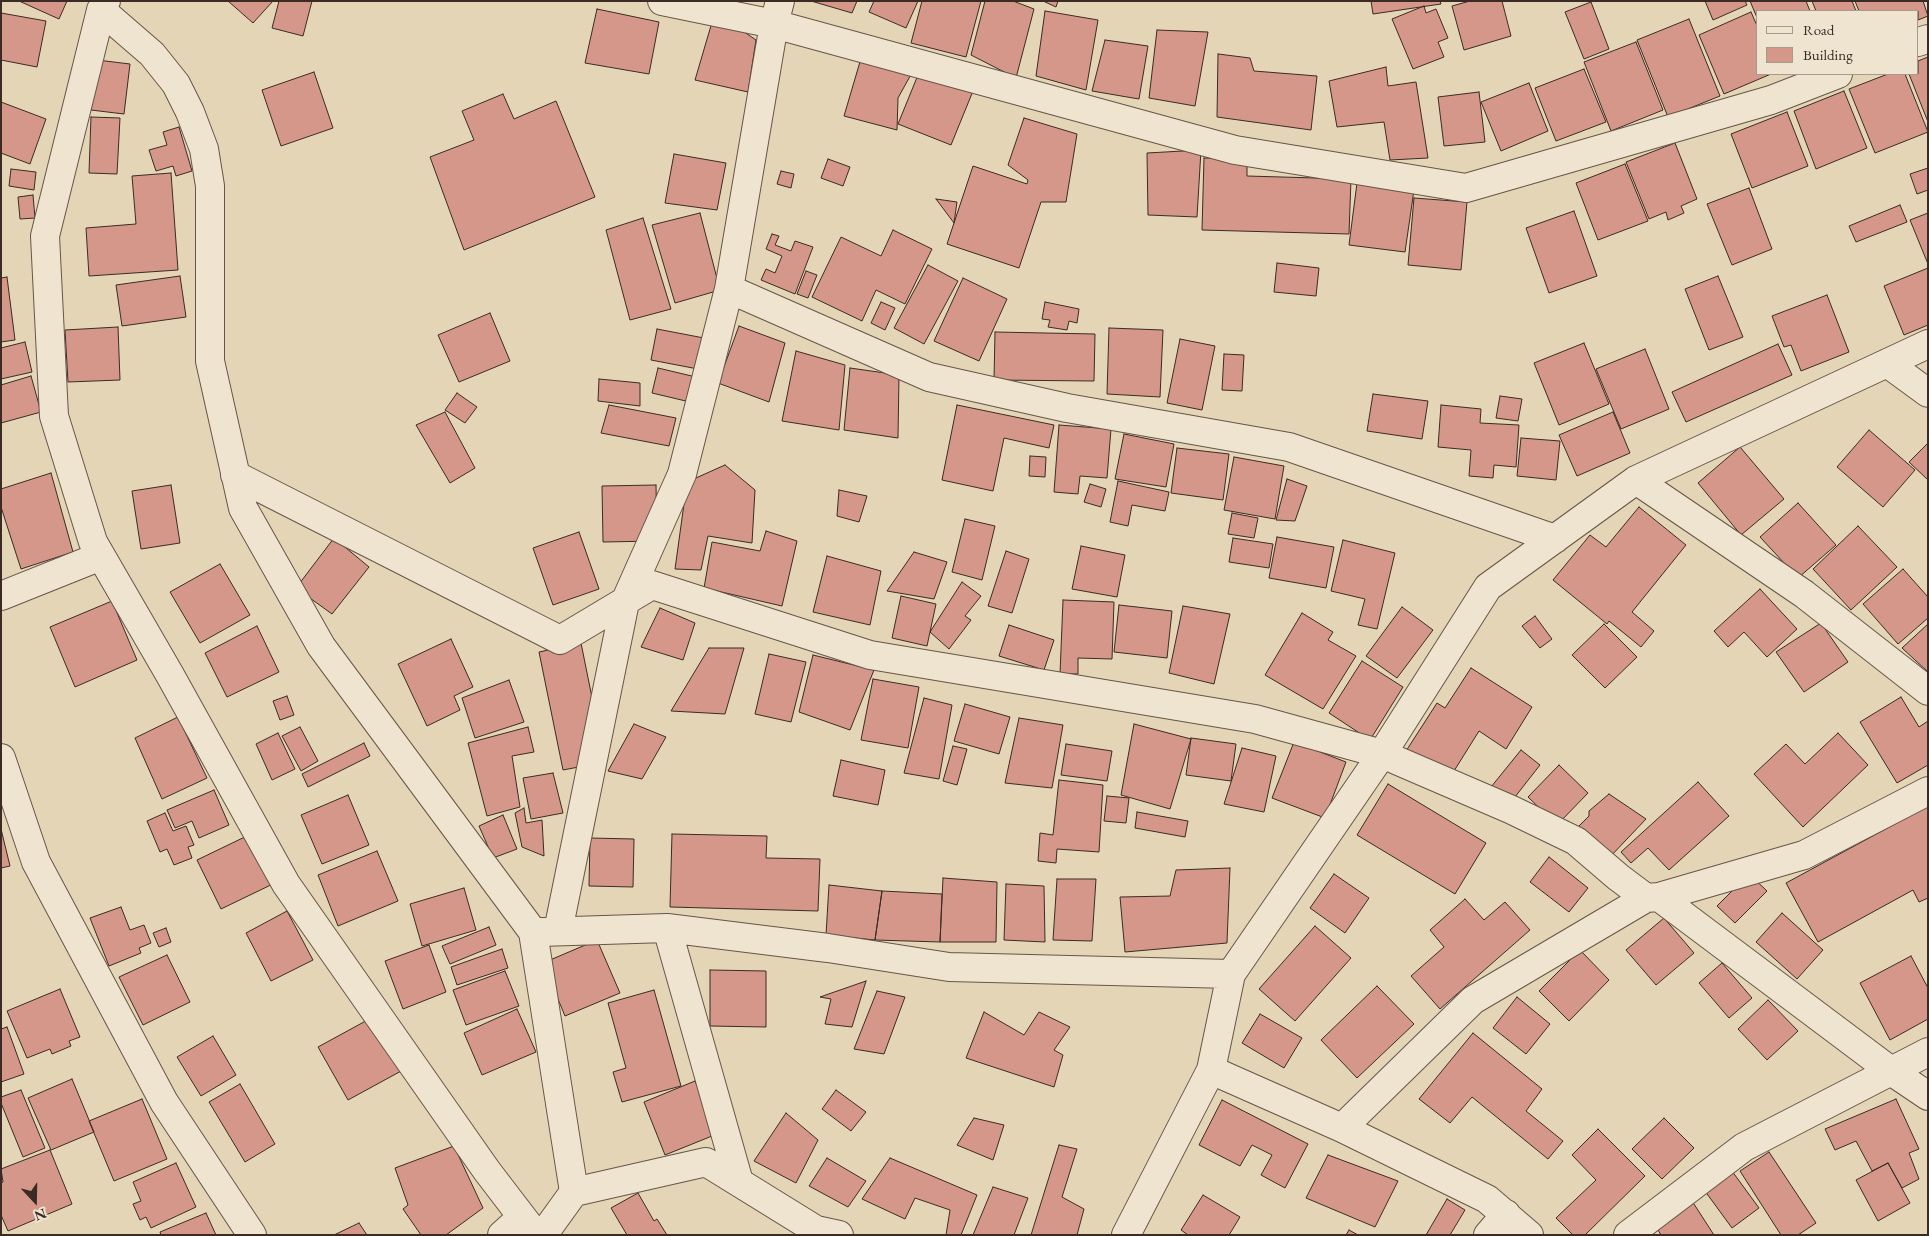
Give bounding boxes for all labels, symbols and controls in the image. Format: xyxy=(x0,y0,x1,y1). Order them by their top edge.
legend xyxy=(1756,10,1919,75)
text: Road xyxy=(1803,20,1834,39)
text: Building xyxy=(1803,45,1853,64)
north arrow xyxy=(10,1176,60,1226)
text: N xyxy=(32,1205,49,1225)

